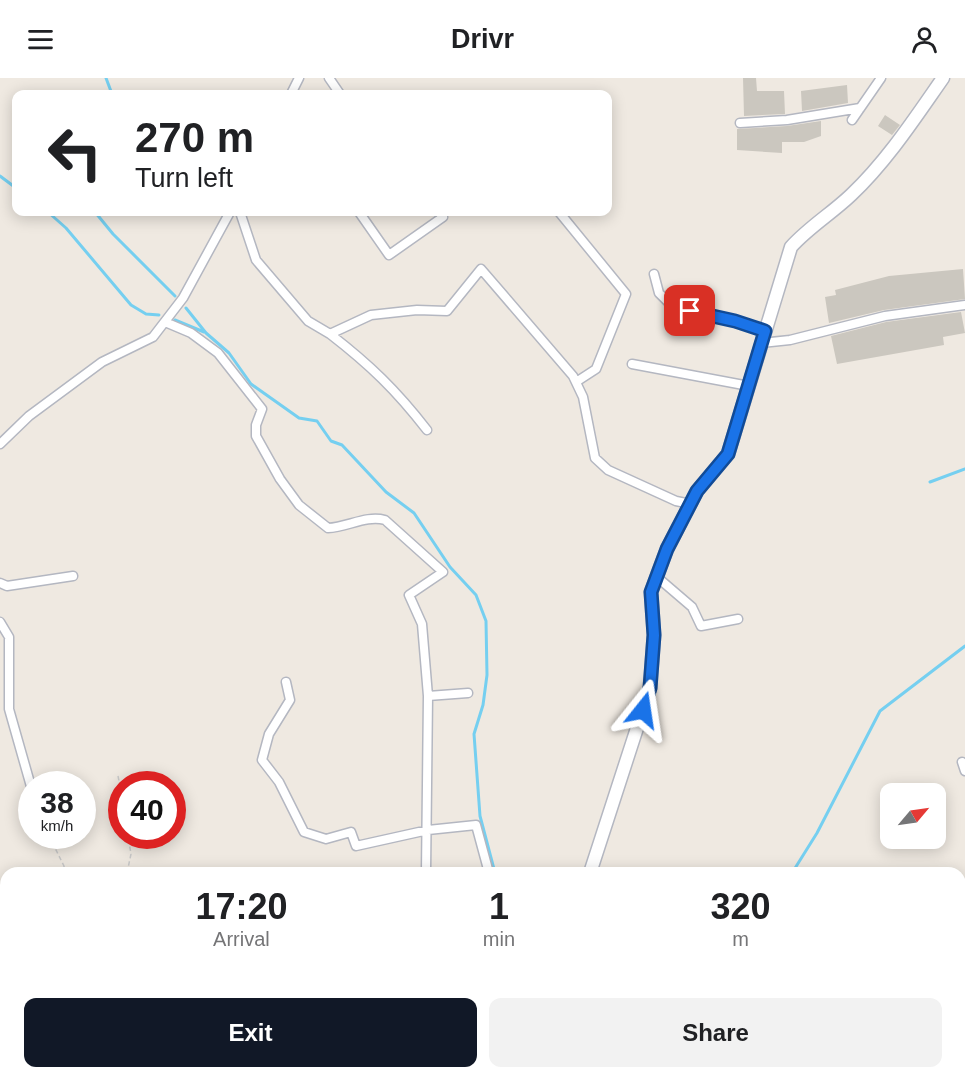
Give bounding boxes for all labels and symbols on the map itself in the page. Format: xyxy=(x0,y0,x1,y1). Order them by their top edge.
pin xyxy=(664,285,715,336)
position arrow xyxy=(611,678,675,742)
speed limit sign: 40 xyxy=(108,771,186,849)
north arrow xyxy=(880,783,946,849)

